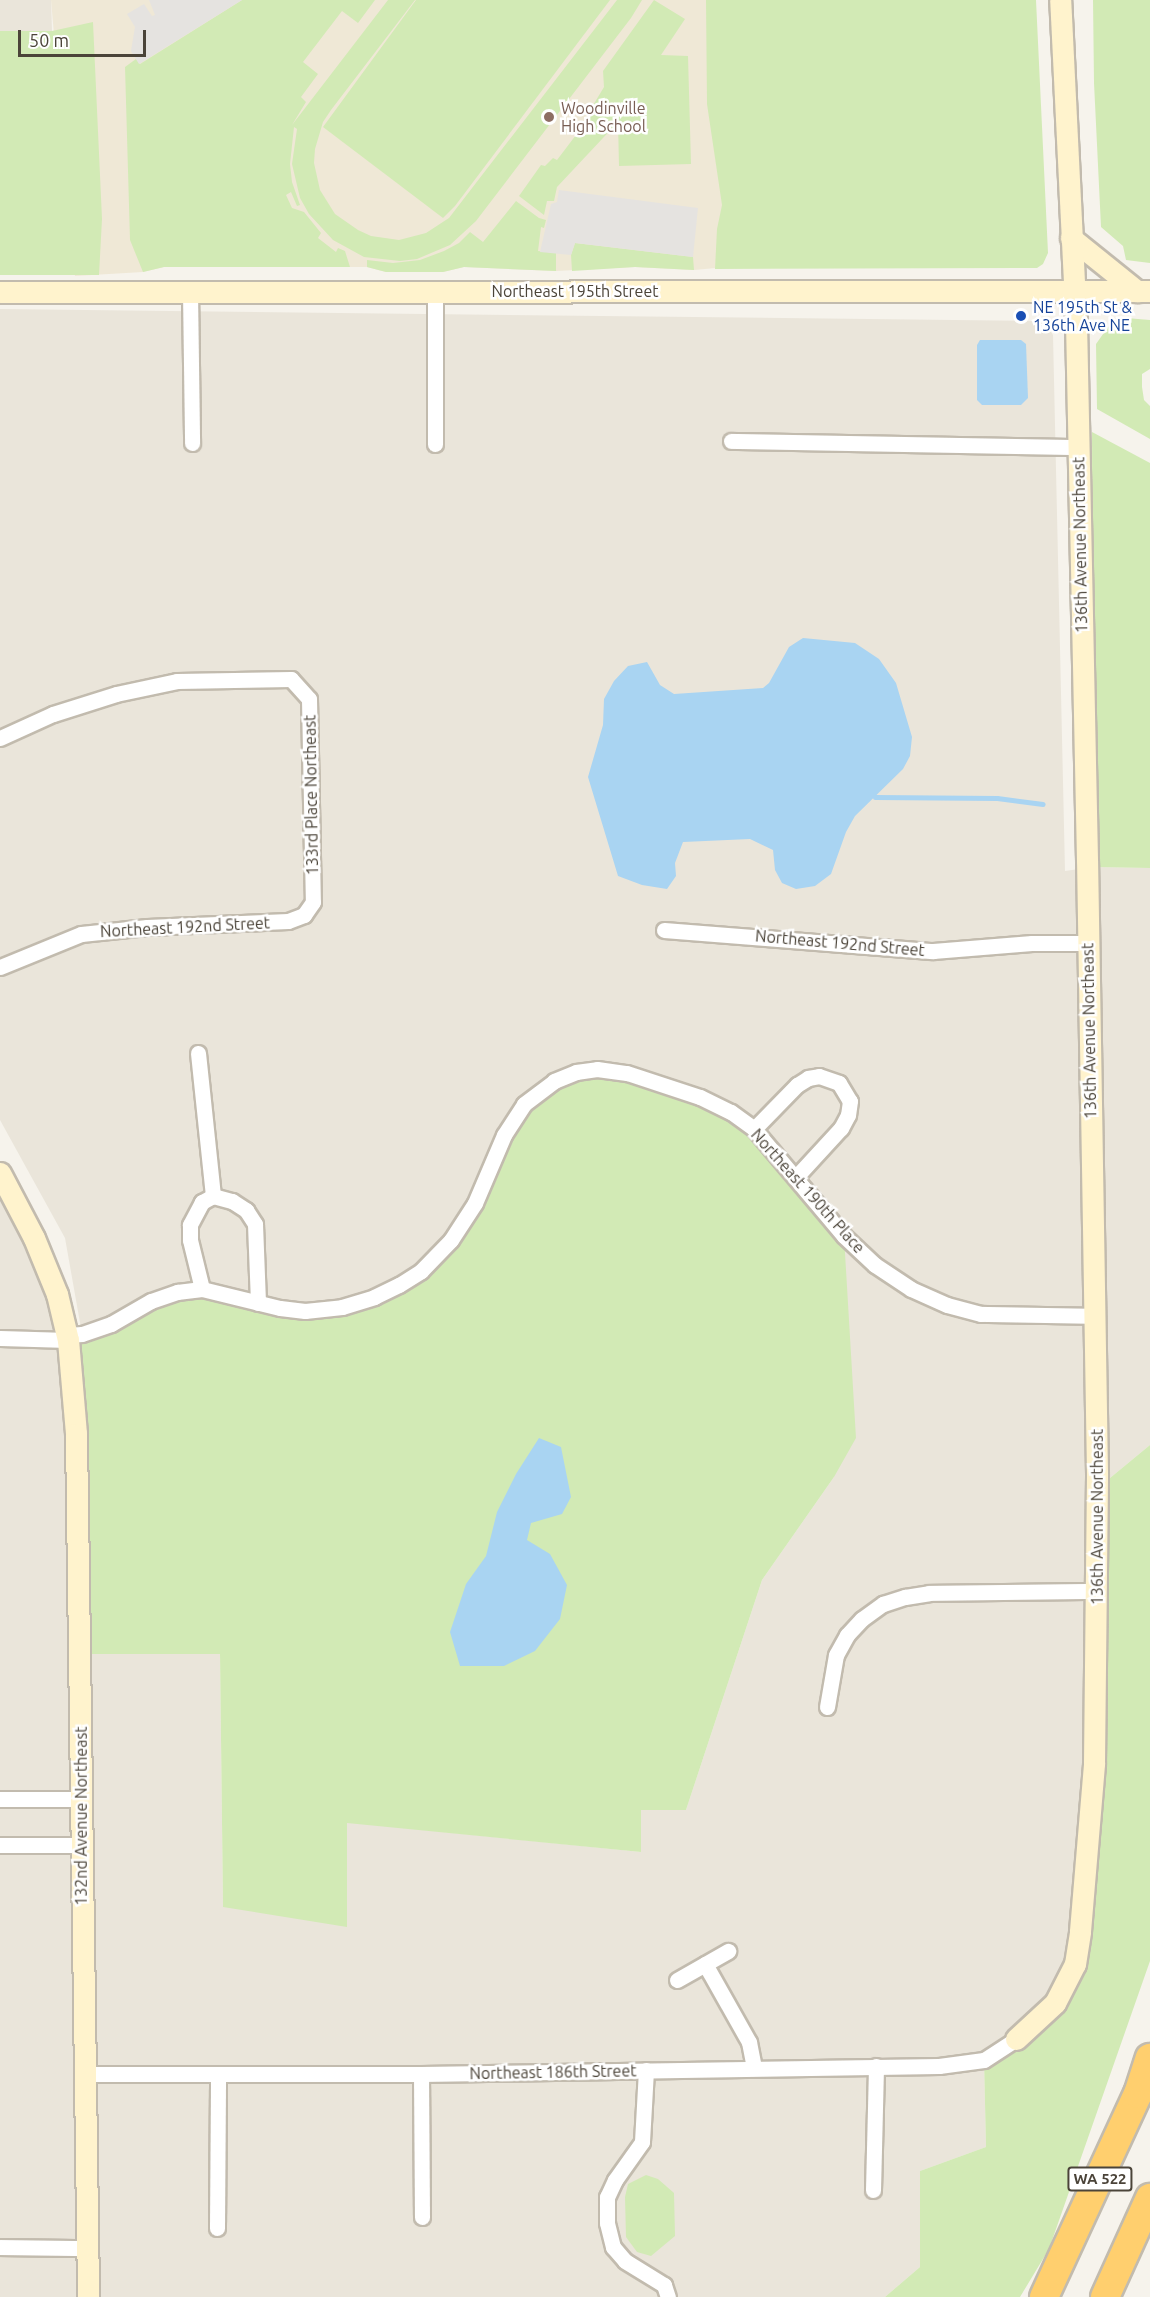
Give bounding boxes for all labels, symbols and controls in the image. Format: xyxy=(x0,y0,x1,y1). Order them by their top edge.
scale bar xyxy=(21,18,148,56)
text: 50 m xyxy=(29,30,69,50)
place label: Woodinville High School xyxy=(561,98,646,136)
marker: Woodinville High School xyxy=(542,110,556,124)
street label: Northeast 195th Street xyxy=(491,281,659,301)
place label: NE 195th St & 136th Ave NE xyxy=(1033,297,1132,335)
marker: NE 195th St & 136th Ave NE xyxy=(1014,309,1028,323)
street label: 136th Avenue Northeast xyxy=(1069,457,1091,633)
street label: 133rd Place Northeast xyxy=(300,715,322,875)
street label: Northeast 192nd Street xyxy=(100,913,270,941)
street label: Northeast 192nd Street xyxy=(754,926,926,960)
street label: 136th Avenue Northeast xyxy=(1078,943,1100,1119)
street label: Northeast 190th Place xyxy=(747,1125,869,1257)
street label: 136th Avenue Northeast xyxy=(1087,1429,1107,1605)
street label: 132nd Avenue Northeast xyxy=(71,1726,91,1906)
street label: Northeast 186th Street xyxy=(469,2061,637,2083)
road number: WA 522 xyxy=(1067,2167,1133,2191)

